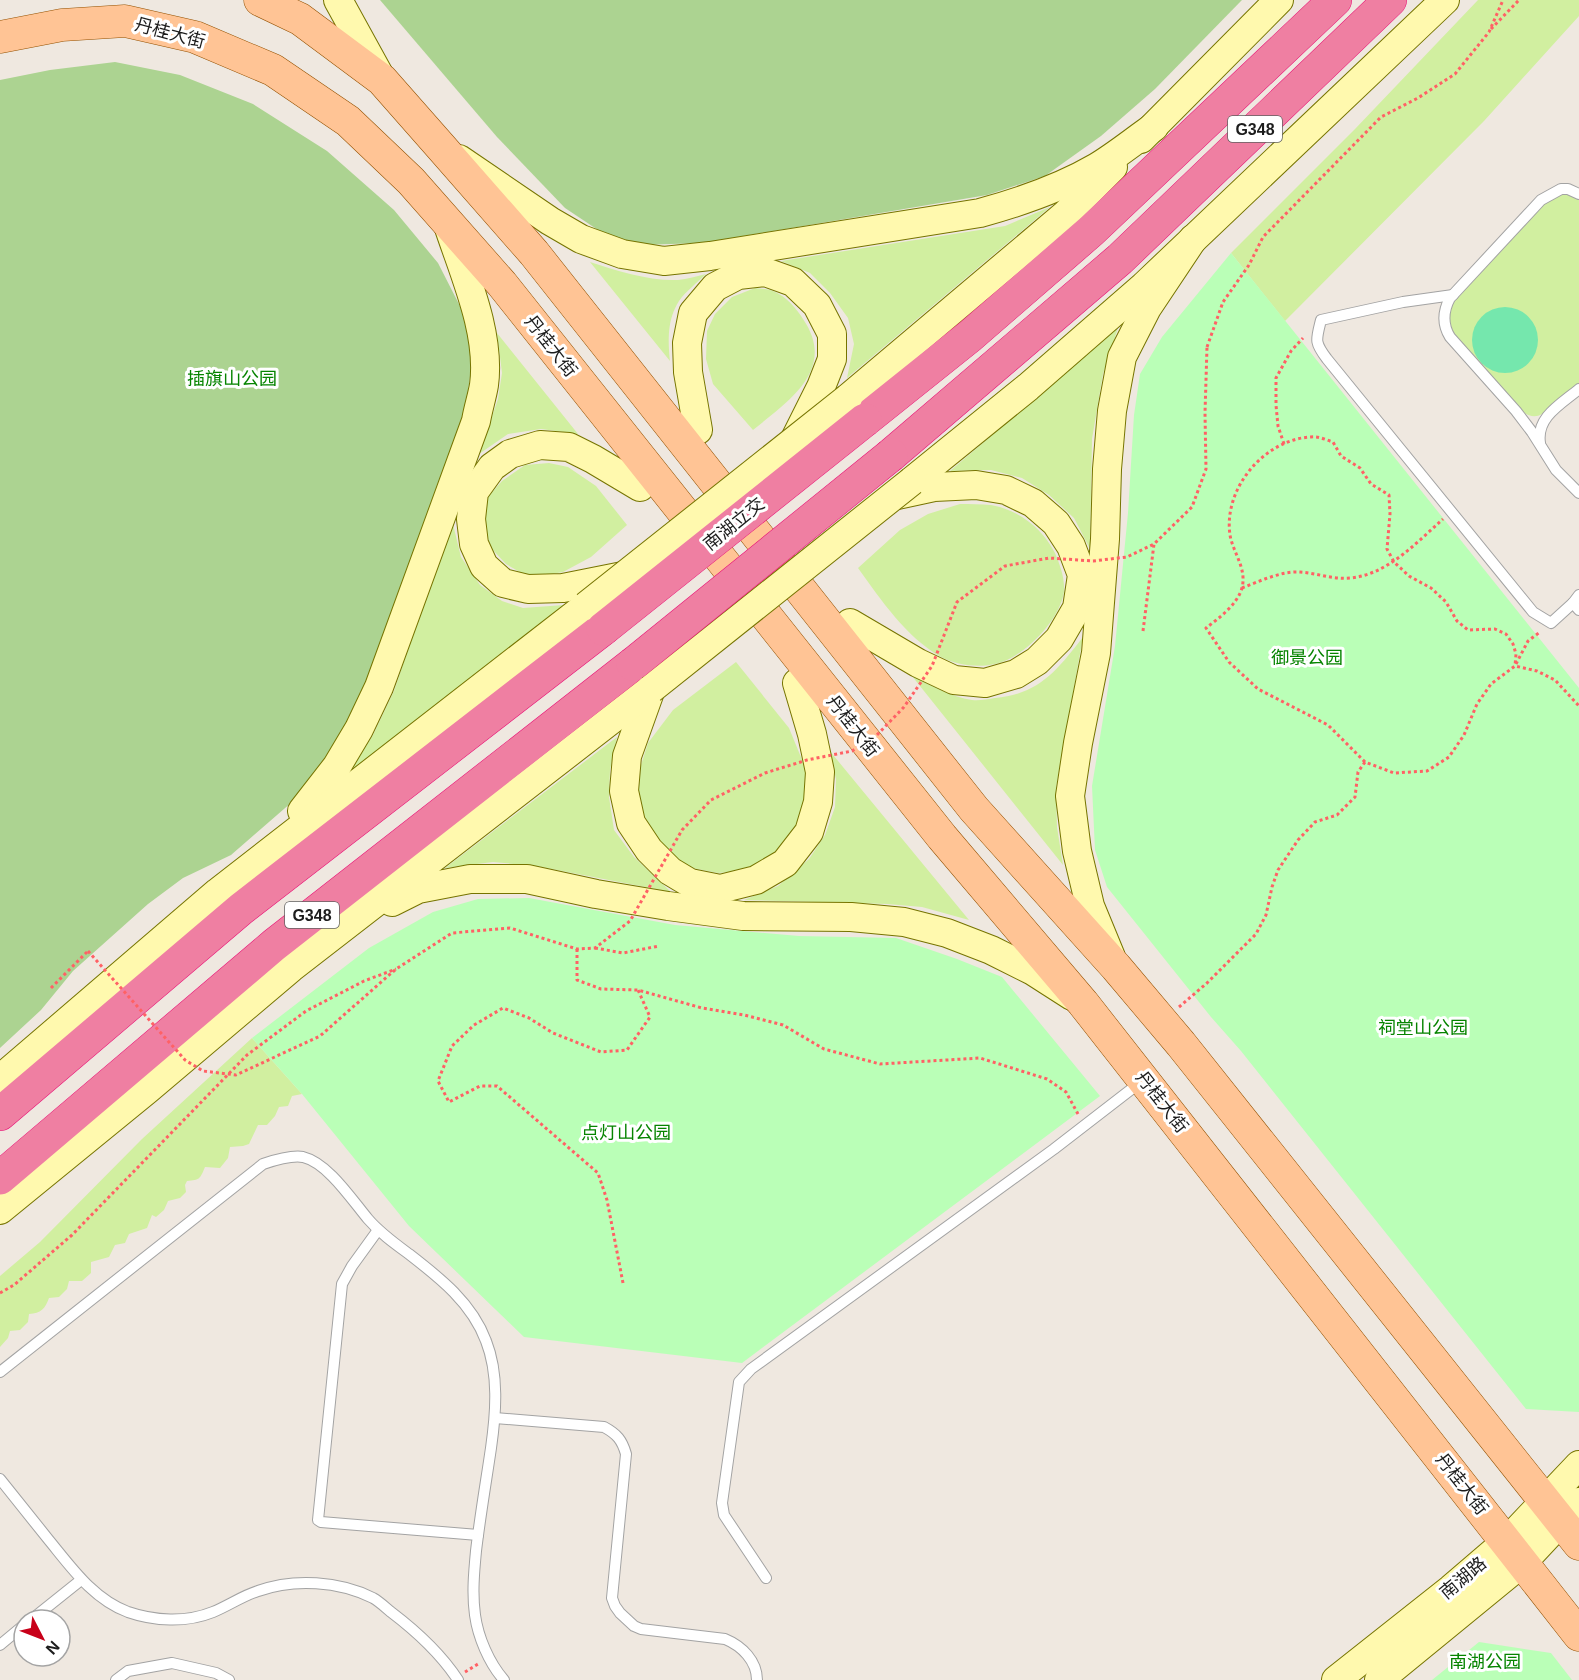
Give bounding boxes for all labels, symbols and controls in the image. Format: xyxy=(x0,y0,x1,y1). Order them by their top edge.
street label: 丹桂大街 xyxy=(133,14,207,52)
road number: G348 xyxy=(1228,116,1282,142)
street label: 丹桂大街 xyxy=(521,311,581,381)
park label: 插旗山公园 xyxy=(187,369,277,389)
street label: 南湖立交 xyxy=(700,494,768,554)
park label: 御景公园 xyxy=(1271,648,1343,668)
street label: 丹桂大街 xyxy=(823,691,883,761)
road number: G348 xyxy=(285,902,339,928)
park label: 祠堂山公园 xyxy=(1378,1018,1468,1038)
street label: 丹桂大街 xyxy=(1132,1067,1192,1137)
park label: 点灯山公园 xyxy=(581,1123,671,1143)
street label: 丹桂大街 xyxy=(1432,1449,1492,1519)
street label: 南湖路 xyxy=(1436,1553,1490,1603)
north arrow xyxy=(12,1608,72,1668)
text: N xyxy=(43,1638,63,1658)
park label: 南湖公园 xyxy=(1449,1652,1521,1672)

